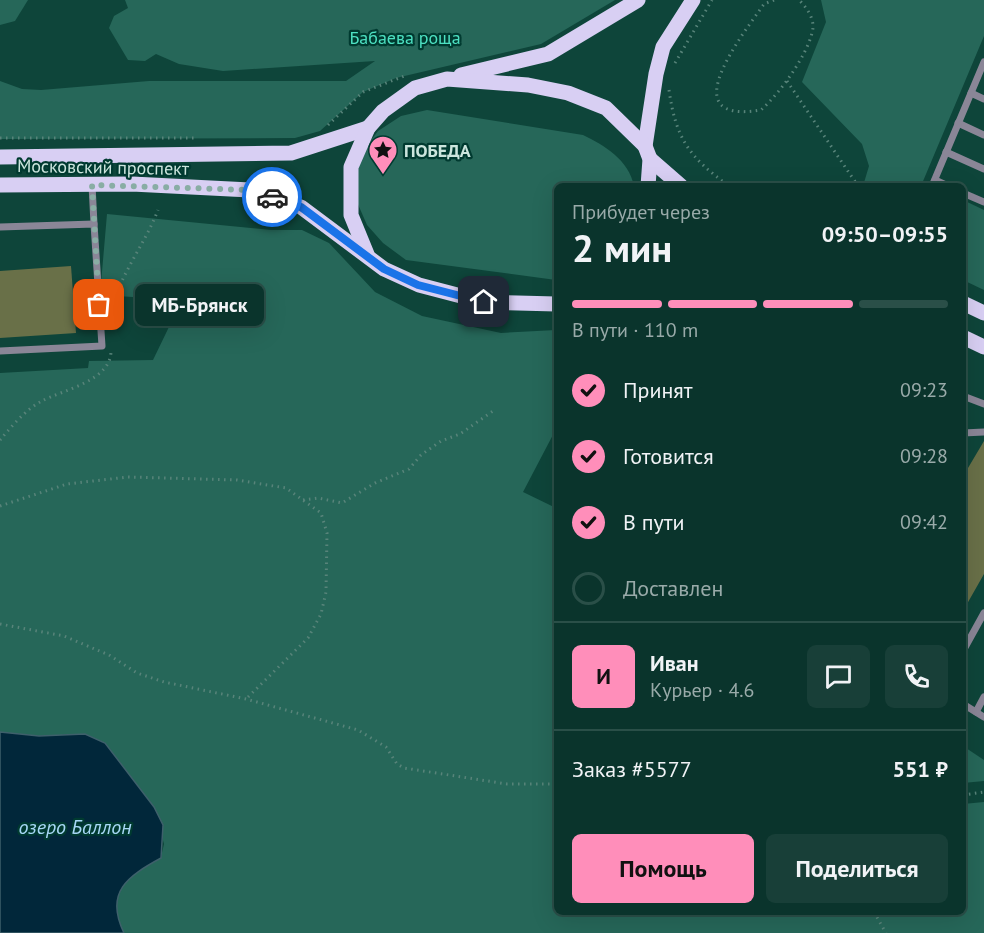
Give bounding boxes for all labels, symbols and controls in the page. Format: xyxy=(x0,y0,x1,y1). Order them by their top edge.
park label: Бабаева роща xyxy=(349,26,461,49)
place icon: ПОБЕДА xyxy=(367,134,399,176)
place label: ПОБЕДА xyxy=(404,139,471,162)
street label: Московский проспект xyxy=(17,154,190,180)
courier xyxy=(242,167,302,227)
icon: car xyxy=(256,181,289,214)
text: Прибудет через xyxy=(572,199,710,225)
text: 09:50–09:55 xyxy=(822,220,948,248)
text: 2 мин xyxy=(572,222,672,273)
pin xyxy=(458,276,509,327)
pin xyxy=(73,279,124,330)
callout: МБ-Брянск xyxy=(135,284,264,326)
icon: home xyxy=(467,285,500,318)
icon: bag xyxy=(82,288,115,321)
text: МБ-Брянск xyxy=(151,292,248,318)
text: В пути · 110 m xyxy=(572,317,698,343)
icon: check xyxy=(572,374,605,407)
text: Принят xyxy=(623,376,693,404)
text: 09:23 xyxy=(900,377,948,403)
icon: check xyxy=(572,440,605,473)
text: Готовится xyxy=(623,442,714,470)
text: 09:28 xyxy=(900,443,948,469)
icon: check xyxy=(572,506,605,539)
text: В пути xyxy=(623,508,685,536)
text: 09:42 xyxy=(900,509,948,535)
text: Доставлен xyxy=(623,574,723,602)
button: chat xyxy=(807,645,870,708)
button: phone xyxy=(885,645,948,708)
text: Иван xyxy=(650,649,699,677)
text: И xyxy=(596,662,611,690)
text: Курьер · 4.6 xyxy=(650,677,754,703)
text: Заказ #5577 xyxy=(572,755,692,783)
text: 551 ₽ xyxy=(893,755,948,783)
water label: озеро Баллон xyxy=(18,814,132,840)
button: Помощь xyxy=(572,834,754,903)
button: Поделиться xyxy=(766,834,948,903)

